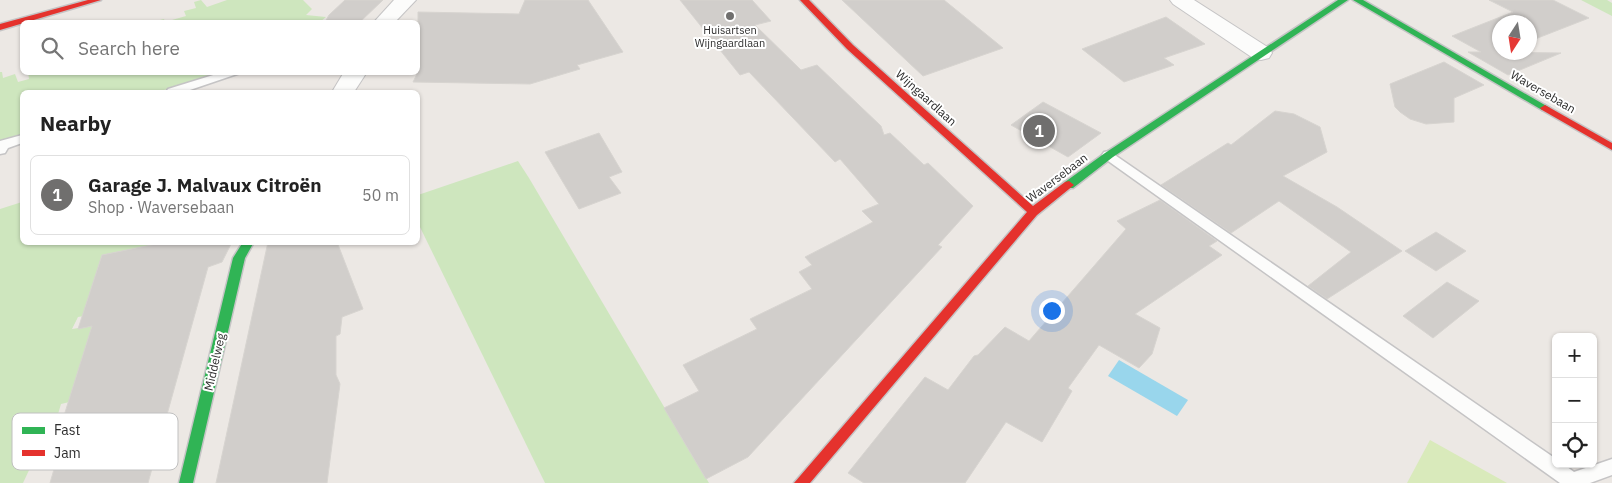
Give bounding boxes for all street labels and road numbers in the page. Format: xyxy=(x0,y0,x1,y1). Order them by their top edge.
street label: Wijngaardlaan xyxy=(893,66,960,129)
street label: Waversebaan xyxy=(1508,67,1578,116)
street label: Waversebaan xyxy=(1023,150,1090,205)
street label: Middelweg xyxy=(201,331,229,392)

